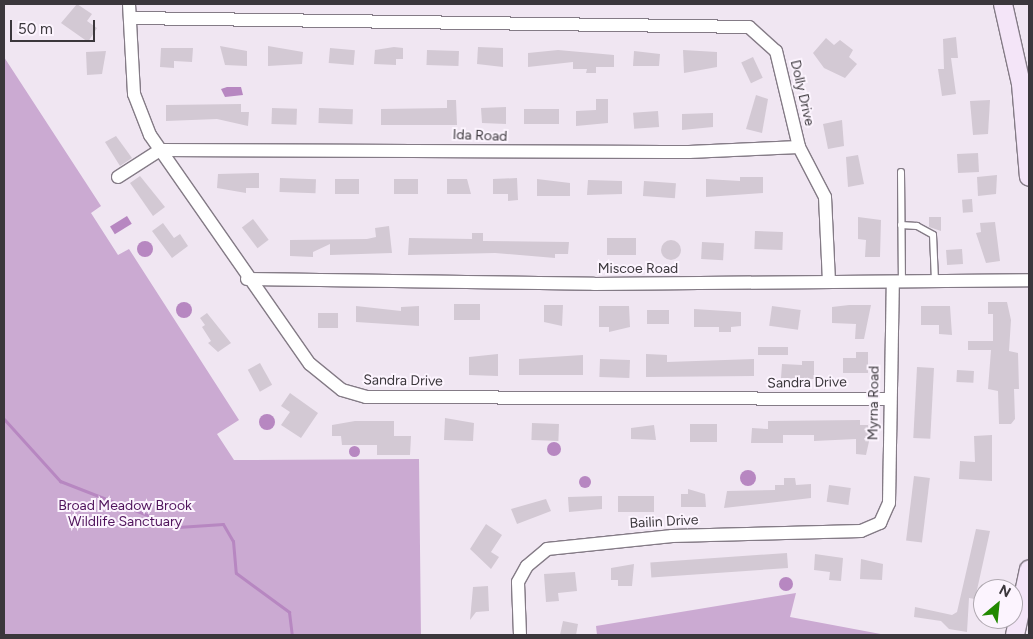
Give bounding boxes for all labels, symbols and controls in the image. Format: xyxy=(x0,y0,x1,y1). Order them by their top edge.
scale bar xyxy=(12,10,98,42)
text: 50 m xyxy=(18,20,53,38)
street label: Dolly Drive xyxy=(786,58,818,128)
street label: Ida Road xyxy=(452,127,508,145)
street label: Miscoe Road xyxy=(598,261,678,277)
street label: Myrna Road xyxy=(865,366,883,440)
street label: Sandra Drive xyxy=(363,372,443,390)
street label: Sandra Drive xyxy=(767,374,847,392)
park label: Broad Meadow Brook Wildlife Sanctuary xyxy=(58,498,192,530)
street label: Bailin Drive xyxy=(629,512,699,532)
north arrow xyxy=(973,579,1023,629)
text: N xyxy=(996,581,1014,601)

